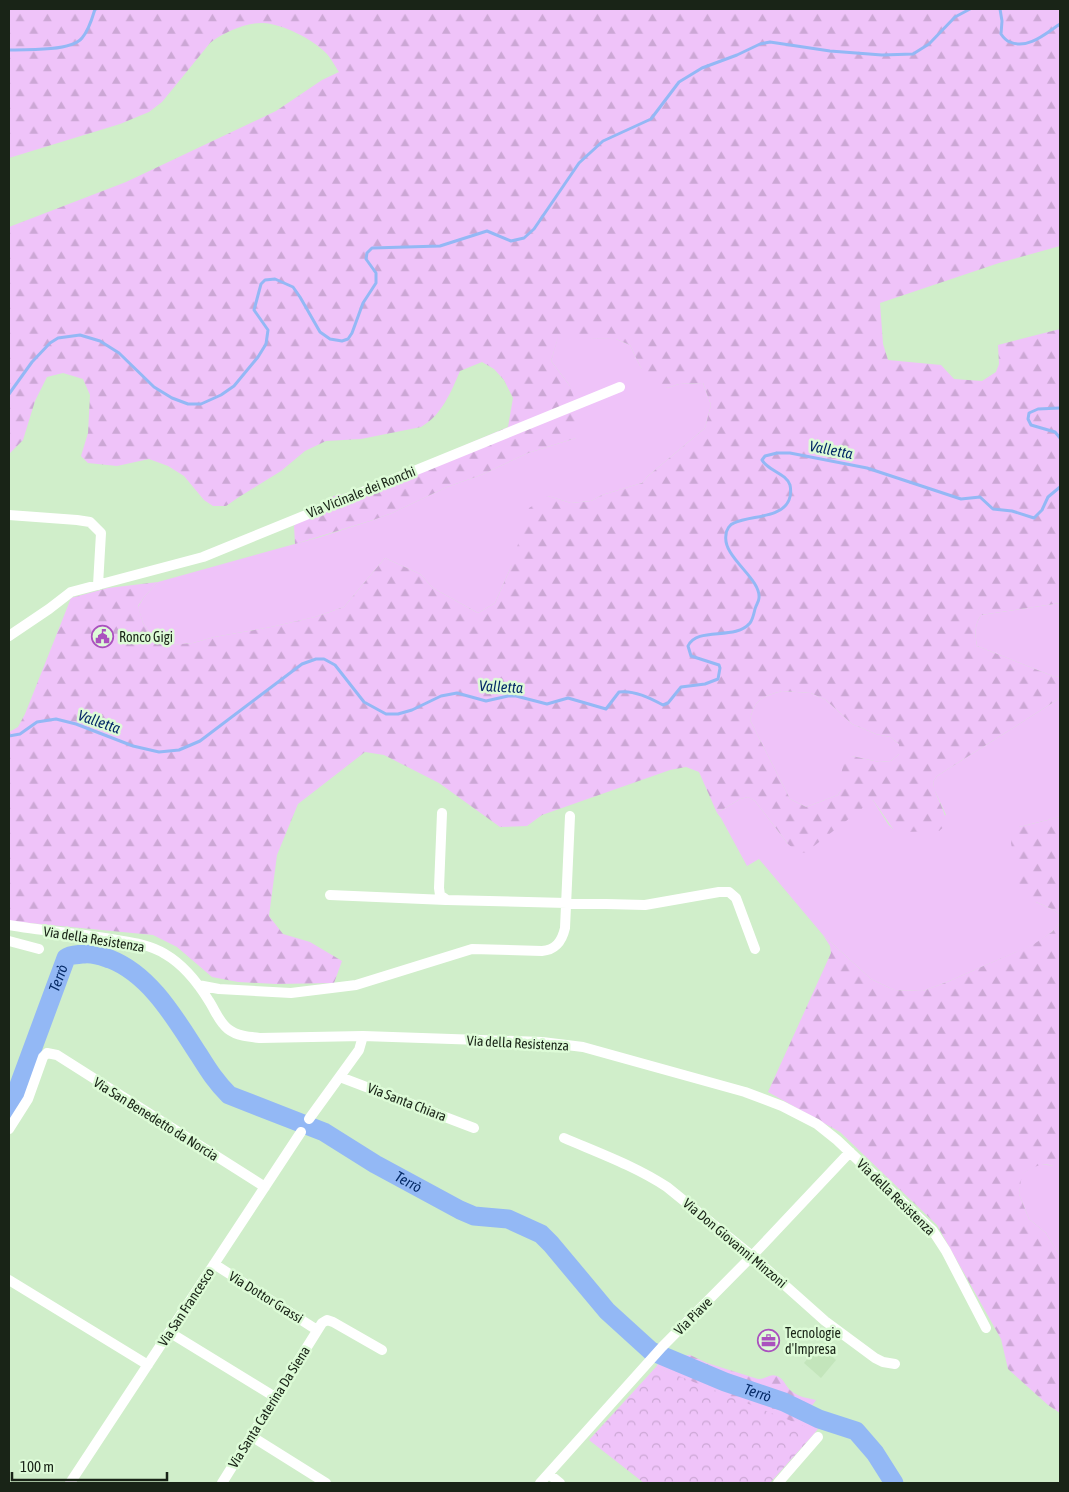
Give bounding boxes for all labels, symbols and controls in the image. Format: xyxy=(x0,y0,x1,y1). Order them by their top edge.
water label: Valletta xyxy=(808,437,854,462)
street label: Via Vicinale dei Ronchi xyxy=(304,463,418,521)
public building icon: Ronco Gigi xyxy=(91,625,115,649)
place label: Ronco Gigi xyxy=(119,629,173,645)
water label: Valletta xyxy=(479,677,523,696)
water label: Valletta xyxy=(76,706,123,737)
street label: Via della Resistenza xyxy=(42,923,146,955)
water label: Terrò xyxy=(45,962,71,994)
street label: Via della Resistenza xyxy=(466,1032,570,1054)
street label: Via San Benedetto da Norcia xyxy=(91,1074,221,1164)
street label: Via Santa Chiara xyxy=(365,1080,449,1124)
street label: Via della Resistenza xyxy=(854,1156,938,1238)
water label: Terrò xyxy=(392,1167,425,1196)
street label: Via Don Giovanni Minzoni xyxy=(680,1195,790,1291)
street label: Via San Francesco xyxy=(155,1265,217,1349)
street label: Via Dottor Grassi xyxy=(226,1268,306,1326)
street label: Via Piave xyxy=(671,1294,715,1338)
place label: Tecnologie d'Impresa xyxy=(785,1325,841,1357)
office icon: Tecnologie d'Impresa xyxy=(757,1329,781,1353)
street label: Via Santa Caterina Da Siena xyxy=(225,1343,313,1471)
water label: Terrò xyxy=(742,1380,774,1405)
scale bar xyxy=(12,1450,168,1482)
text: 100 m xyxy=(20,1458,54,1475)

